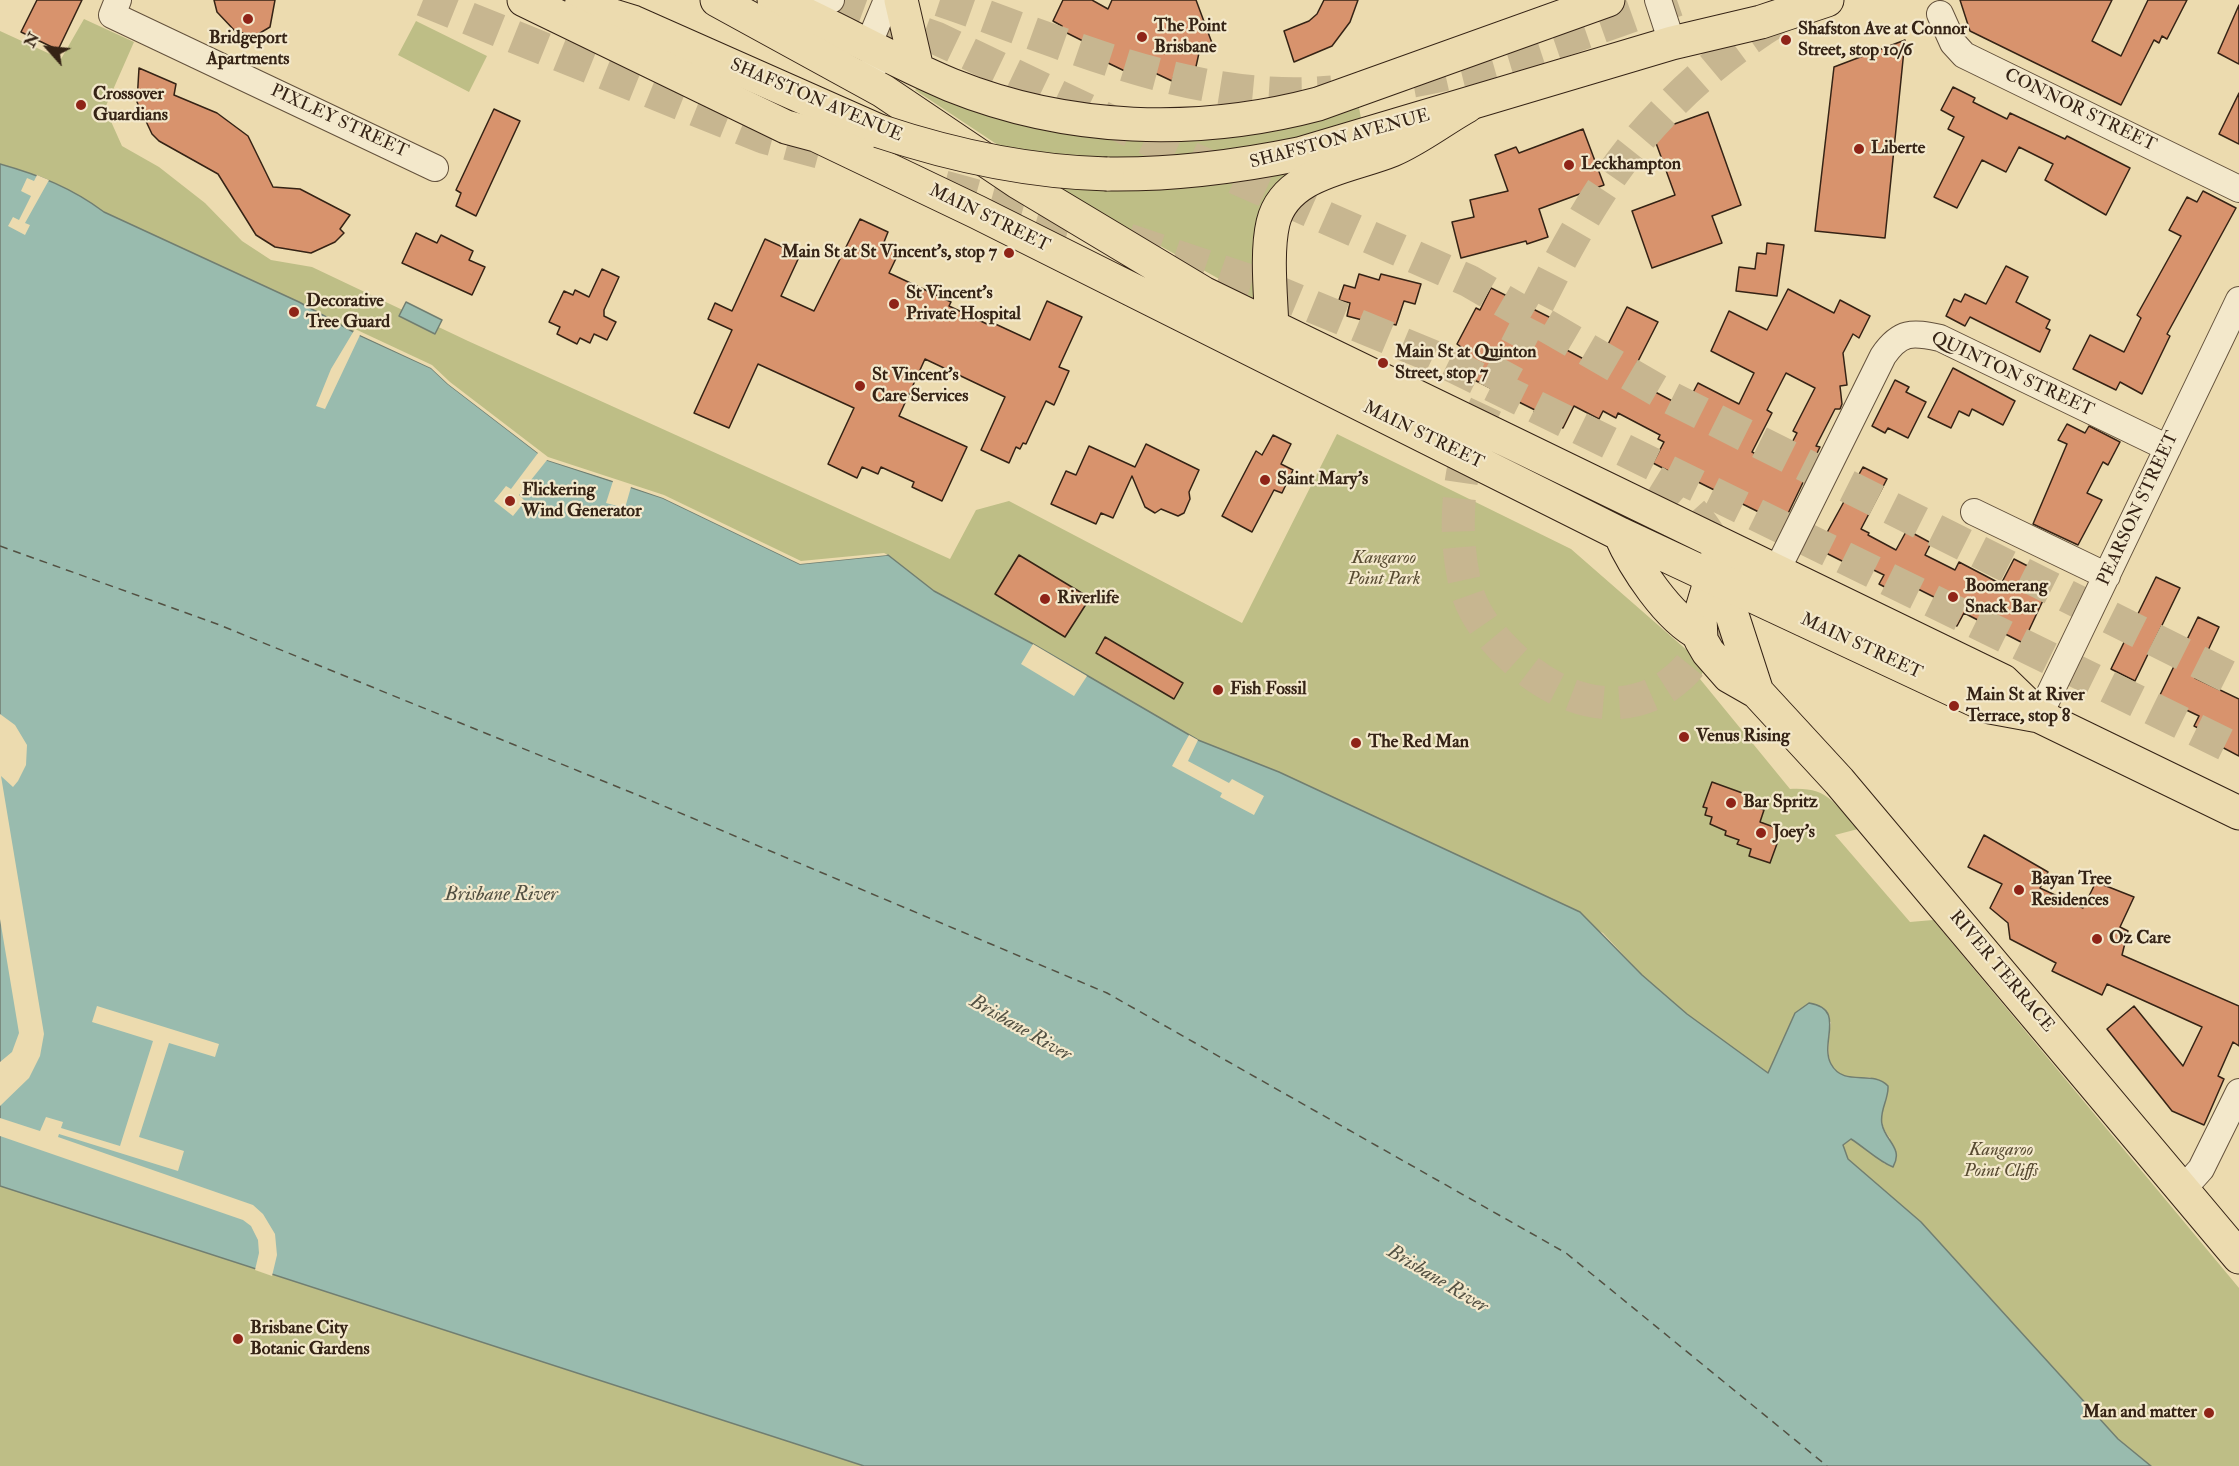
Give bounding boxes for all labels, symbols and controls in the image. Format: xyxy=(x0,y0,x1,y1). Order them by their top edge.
marker: Bridgeport Apartments xyxy=(241,12,255,26)
place label: The Point Brisbane xyxy=(1154,16,1227,58)
north arrow xyxy=(18,18,78,78)
place label: Shafston Ave at Connor Street, stop 10/6 xyxy=(1798,19,1967,62)
place label: Bridgeport Apartments xyxy=(206,28,290,70)
text: N xyxy=(20,29,44,51)
marker: The Point Brisbane xyxy=(1135,30,1149,44)
marker: Shafston Ave at Connor Street, stop 10/6 xyxy=(1779,33,1793,47)
street label: SHAFSTON AVENUE xyxy=(726,55,906,147)
street label: CONNOR STREET xyxy=(2001,65,2159,157)
street label: PIXLEY STREET xyxy=(267,81,411,163)
place label: Crossover Guardians xyxy=(93,84,168,127)
marker: Crossover Guardians xyxy=(74,98,88,112)
street label: SHAFSTON AVENUE xyxy=(1248,106,1432,174)
place label: Liberte xyxy=(1871,138,1925,160)
marker: Liberte xyxy=(1852,142,1866,156)
place label: Leckhampton xyxy=(1581,154,1681,176)
marker: Leckhampton xyxy=(1562,158,1576,172)
street label: MAIN STREET xyxy=(925,180,1053,258)
place label: Main St at St Vincent's, stop 7 xyxy=(781,242,997,264)
marker: Main St at St Vincent's, stop 7 xyxy=(1002,246,1016,260)
place label: St Vincent's Private Hospital xyxy=(906,283,1021,326)
place label: Decorative Tree Guard xyxy=(306,291,390,334)
marker: St Vincent's Private Hospital xyxy=(887,297,901,311)
marker: Decorative Tree Guard xyxy=(287,305,301,319)
street label: QUINTON STREET xyxy=(1927,328,2097,422)
place label: Main St at Quinton Street, stop 7 xyxy=(1395,342,1536,385)
marker: Main St at Quinton Street, stop 7 xyxy=(1376,356,1390,370)
place label: St Vincent's Care Services xyxy=(872,365,968,407)
marker: St Vincent's Care Services xyxy=(853,379,867,393)
street label: MAIN STREET xyxy=(1359,397,1487,475)
street label: PEARSON STREET xyxy=(2094,428,2184,590)
place label: Saint Mary's xyxy=(1277,469,1368,491)
marker: Saint Mary's xyxy=(1258,473,1272,487)
place label: Flickering Wind Generator xyxy=(522,480,642,522)
marker: Flickering Wind Generator xyxy=(503,494,517,508)
park label: Kangaroo Point Park xyxy=(1347,548,1421,590)
place label: Boomerang Snack Bar xyxy=(1965,576,2048,618)
place label: Riverlife xyxy=(1057,588,1119,610)
marker: Boomerang Snack Bar xyxy=(1946,590,1960,604)
marker: Riverlife xyxy=(1038,592,1052,606)
street label: MAIN STREET xyxy=(1797,609,1925,685)
place label: Fish Fossil xyxy=(1230,679,1307,701)
marker: Fish Fossil xyxy=(1211,683,1225,697)
place label: Main St at River Terrace, stop 8 xyxy=(1966,685,2085,728)
marker: Main St at River Terrace, stop 8 xyxy=(1947,699,1961,713)
place label: Venus Rising xyxy=(1696,726,1790,748)
marker: Venus Rising xyxy=(1677,730,1691,744)
place label: The Red Man xyxy=(1368,732,1469,754)
marker: The Red Man xyxy=(1349,736,1363,750)
place label: Bar Spritz xyxy=(1743,792,1818,814)
marker: Bar Spritz xyxy=(1724,796,1738,810)
place label: Joey’s xyxy=(1773,822,1815,844)
marker: Joey’s xyxy=(1754,826,1768,840)
place label: Bayan Tree Residences xyxy=(2031,869,2111,912)
marker: Bayan Tree Residences xyxy=(2012,883,2026,897)
water label: Brisbane River xyxy=(444,884,558,908)
street label: RIVER TERRACE xyxy=(1944,907,2058,1037)
place label: Oz Care xyxy=(2109,928,2171,950)
marker: Oz Care xyxy=(2090,932,2104,946)
water label: Brisbane River xyxy=(965,990,1075,1068)
park label: Kangaroo Point Cliffs xyxy=(1964,1140,2038,1182)
water label: Brisbane River xyxy=(1382,1241,1492,1319)
place label: Brisbane City Botanic Gardens xyxy=(250,1318,370,1360)
marker: Brisbane City Botanic Gardens xyxy=(231,1332,245,1346)
place label: Man and matter xyxy=(2083,1402,2197,1424)
marker: Man and matter xyxy=(2202,1406,2216,1420)

